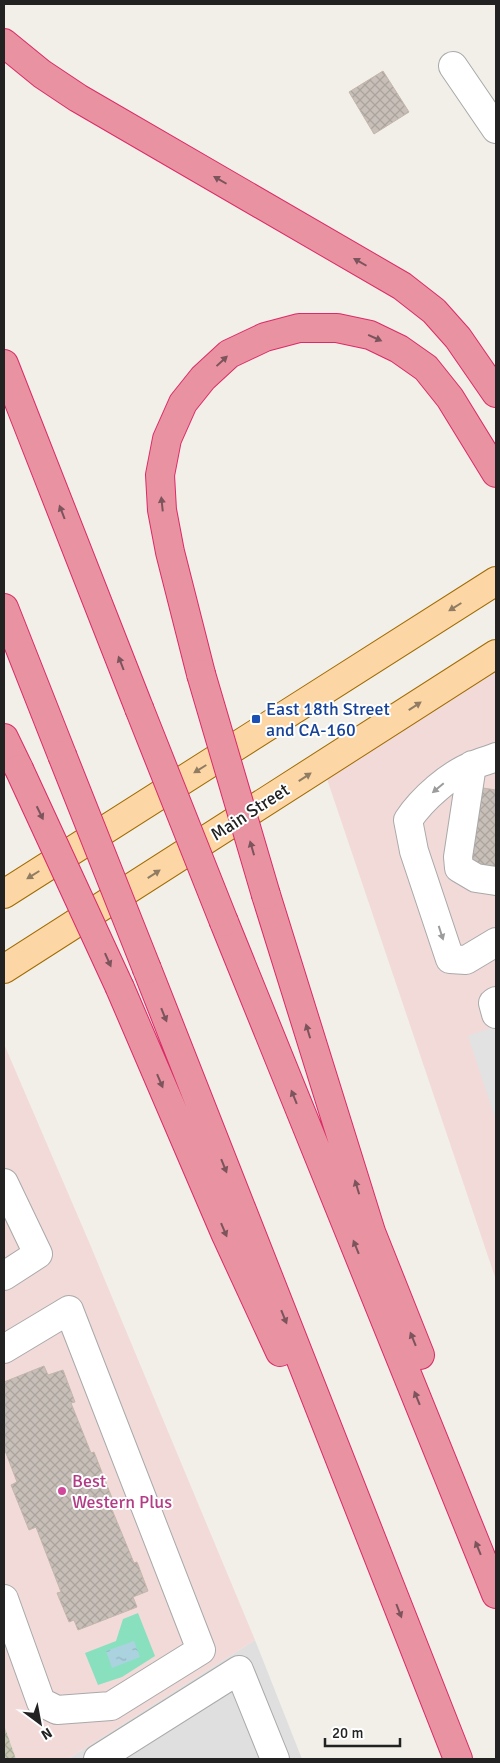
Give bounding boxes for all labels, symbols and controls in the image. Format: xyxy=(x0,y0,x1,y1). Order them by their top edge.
one-way arrow xyxy=(213,176,226,185)
one-way arrow xyxy=(353,258,368,266)
one-way arrow xyxy=(368,334,382,342)
one-way arrow xyxy=(215,355,227,367)
one-way arrow xyxy=(158,496,166,512)
one-way arrow xyxy=(58,504,66,519)
one-way arrow xyxy=(448,603,462,612)
one-way arrow xyxy=(117,656,125,670)
place label: East 18th Street and CA-160 xyxy=(266,698,390,741)
one-way arrow xyxy=(409,701,422,711)
marker: East 18th Street and CA-160 xyxy=(250,713,262,725)
one-way arrow xyxy=(193,765,206,774)
one-way arrow xyxy=(299,772,312,782)
street label: Main Street xyxy=(207,778,293,846)
one-way arrow xyxy=(433,782,445,794)
one-way arrow xyxy=(37,806,45,820)
one-way arrow xyxy=(247,840,255,855)
one-way arrow xyxy=(147,869,160,878)
one-way arrow xyxy=(26,871,40,880)
one-way arrow xyxy=(438,926,446,941)
one-way arrow xyxy=(105,953,113,967)
one-way arrow xyxy=(161,1008,169,1022)
one-way arrow xyxy=(304,1024,312,1039)
one-way arrow xyxy=(157,1074,165,1088)
one-way arrow xyxy=(290,1090,298,1104)
one-way arrow xyxy=(220,1159,228,1174)
one-way arrow xyxy=(352,1179,360,1194)
one-way arrow xyxy=(220,1223,228,1237)
one-way arrow xyxy=(351,1240,359,1254)
one-way arrow xyxy=(280,1310,288,1324)
one-way arrow xyxy=(409,1332,417,1346)
one-way arrow xyxy=(412,1391,420,1405)
place label: Best Western Plus xyxy=(72,1470,172,1513)
marker: Best Western Plus xyxy=(56,1485,68,1497)
one-way arrow xyxy=(474,1541,481,1556)
one-way arrow xyxy=(396,1604,404,1618)
north arrow xyxy=(15,1698,65,1748)
scale bar xyxy=(325,1716,400,1748)
text: N xyxy=(38,1724,55,1743)
text: 20 m xyxy=(332,1724,363,1742)

